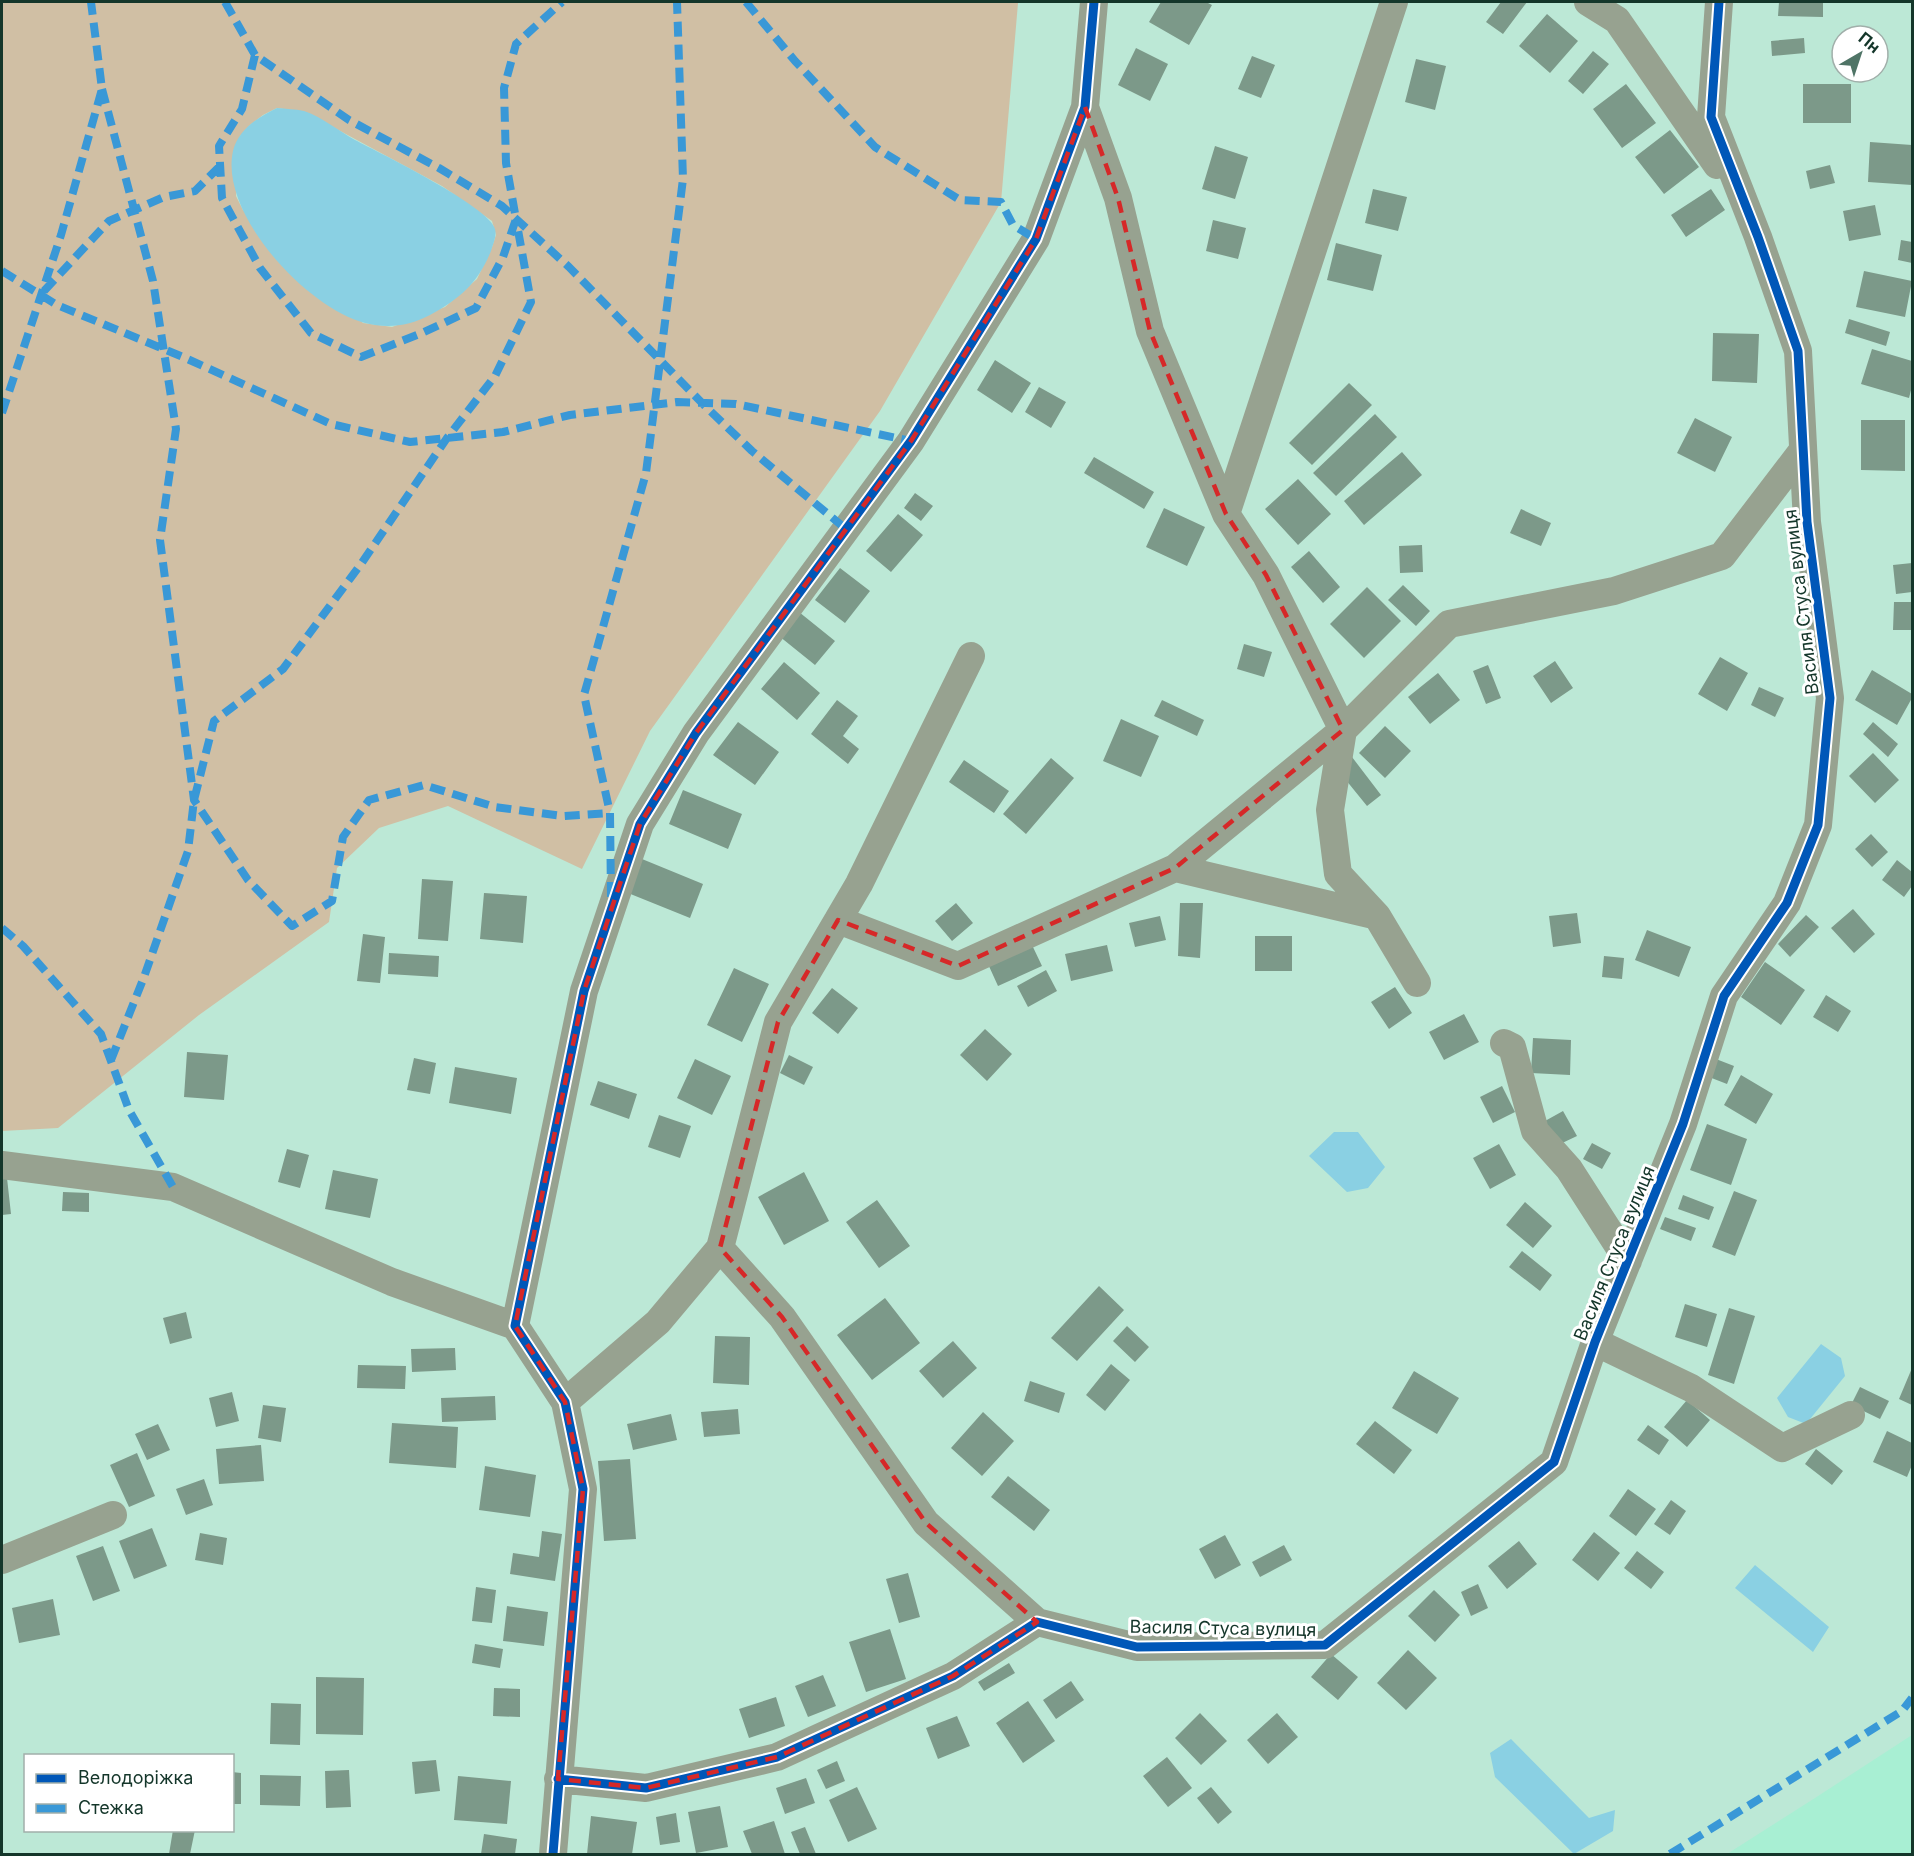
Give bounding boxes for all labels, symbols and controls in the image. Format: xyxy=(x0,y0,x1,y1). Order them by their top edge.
north arrow xyxy=(1830,24,1890,84)
text: Пн xyxy=(1855,28,1884,57)
street label: Василя Стуса вулиця xyxy=(1779,508,1823,696)
street label: Василя Стуса вулиця xyxy=(1569,1163,1659,1343)
street label: Василя Стуса вулиця xyxy=(1130,1616,1316,1640)
legend xyxy=(24,1754,234,1832)
text: Велодоріжка xyxy=(78,1767,193,1788)
text: Стежка xyxy=(78,1797,144,1818)

